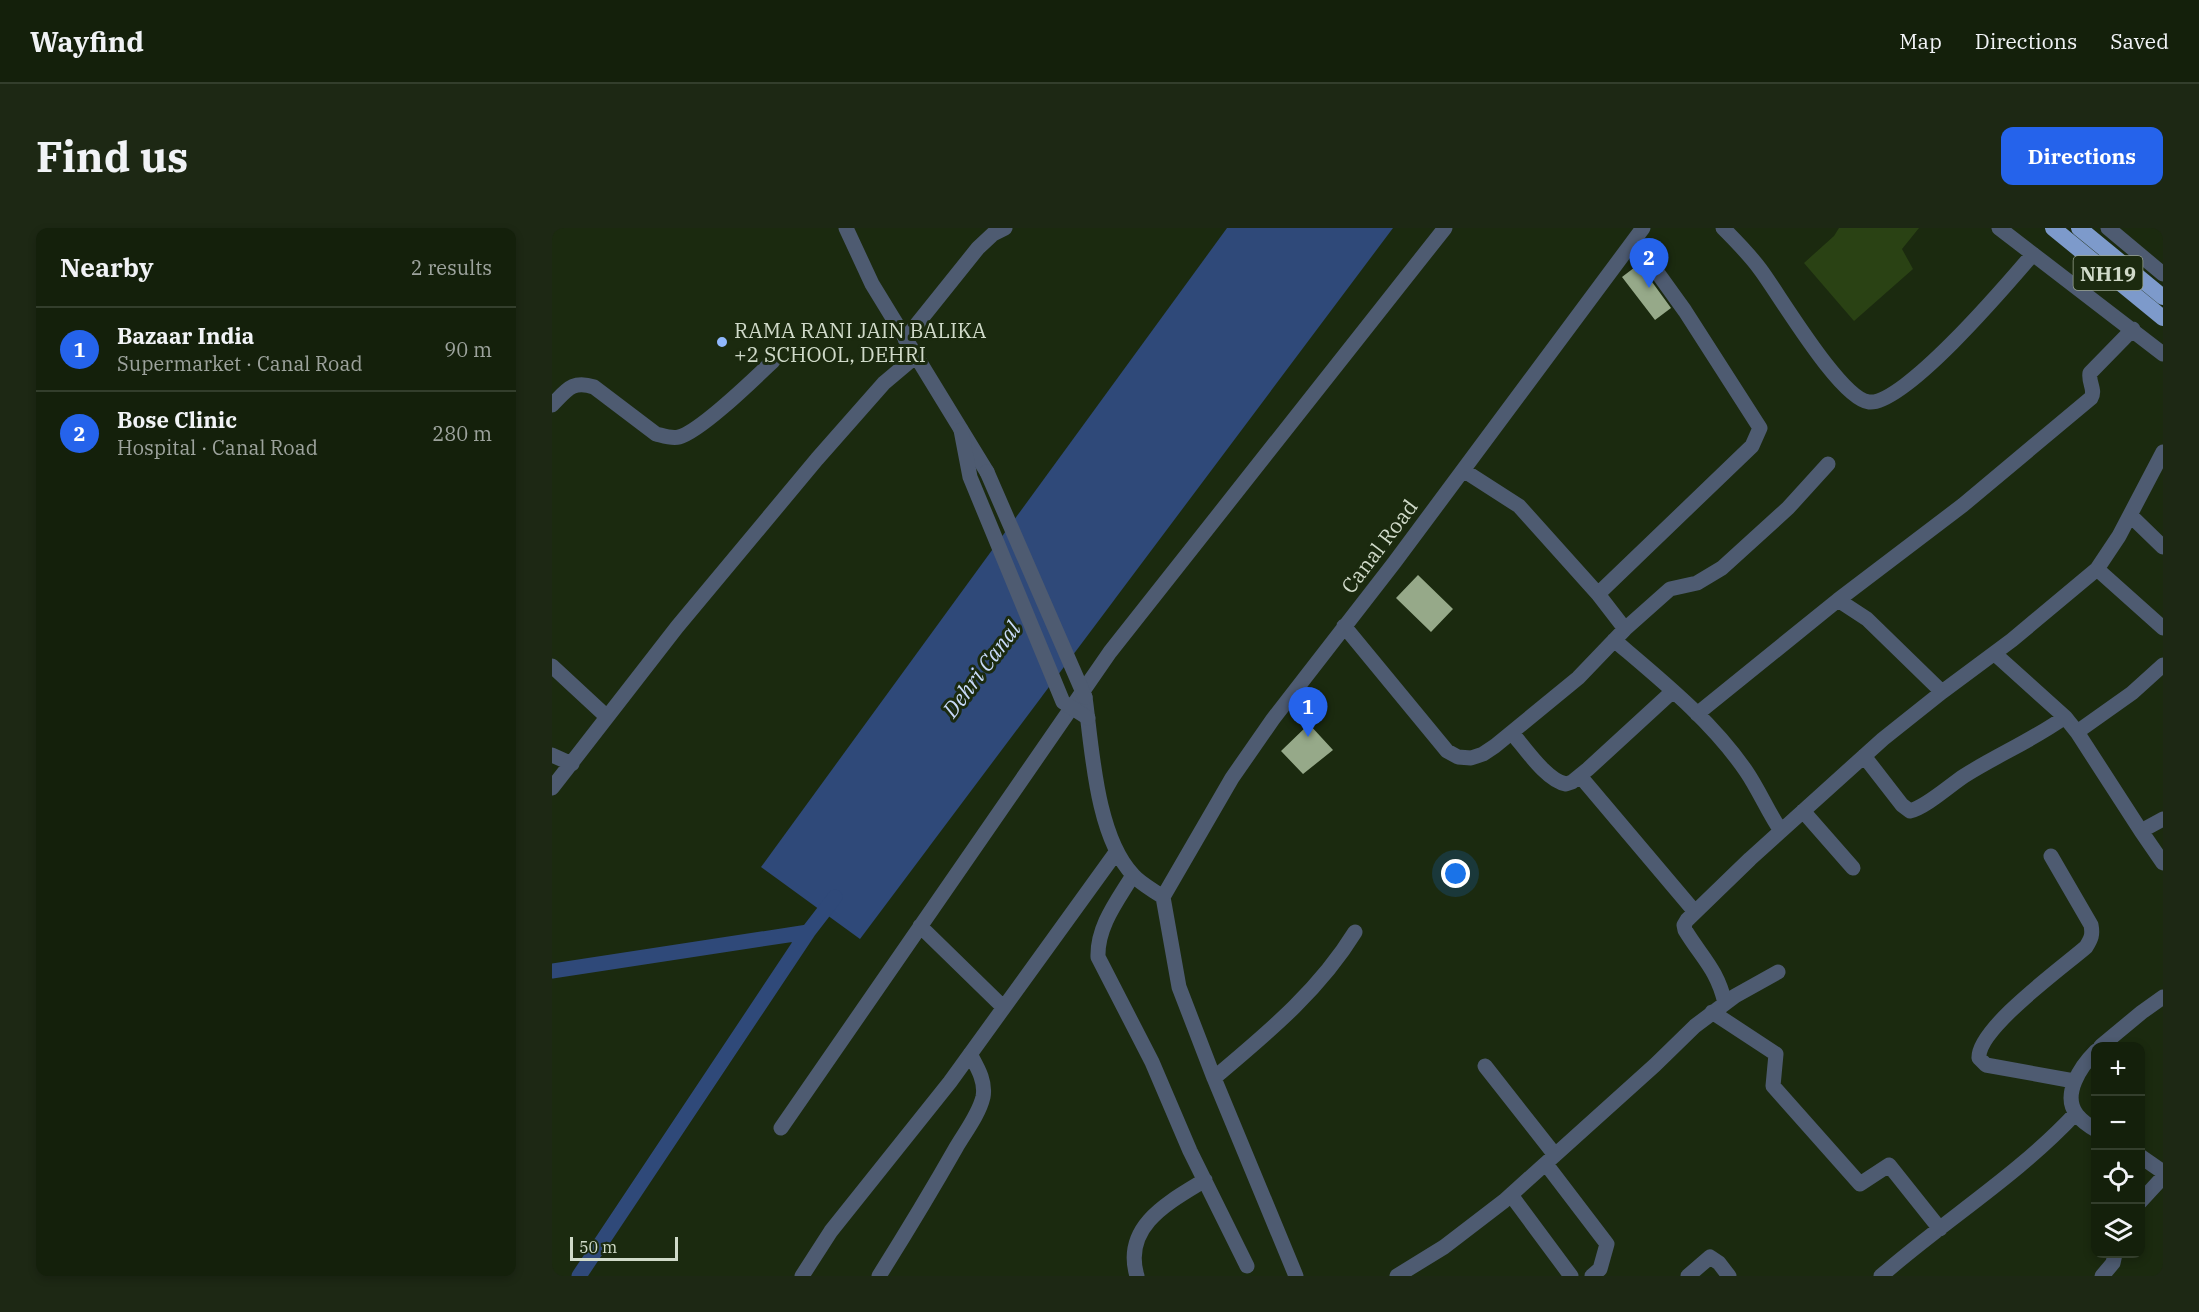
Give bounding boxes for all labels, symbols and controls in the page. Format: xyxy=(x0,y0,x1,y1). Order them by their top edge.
text: Wayfind xyxy=(30,23,144,60)
text: Map xyxy=(1899,27,1942,55)
text: Directions xyxy=(1975,27,2077,55)
text: Saved xyxy=(2110,27,2169,55)
button: Directions xyxy=(2001,127,2163,185)
text: Find us xyxy=(36,129,188,184)
pin: 2 xyxy=(1630,238,1668,288)
text: Nearby xyxy=(60,250,154,284)
text: 2 results xyxy=(411,254,492,281)
road number: NH19 xyxy=(2074,256,2142,290)
place label: RAMA RANI JAIN BALIKA +2 SCHOOL, DEHRI xyxy=(734,316,987,368)
text: Bazaar India xyxy=(117,321,254,350)
marker: RAMA RANI JAIN BALIKA +2 SCHOOL, DEHRI xyxy=(715,335,729,349)
text: 1 xyxy=(74,336,86,363)
text: 90 m xyxy=(444,336,492,363)
text: Supermarket · Canal Road xyxy=(117,350,363,377)
text: Bose Clinic xyxy=(117,405,237,434)
text: 2 xyxy=(74,420,86,447)
text: 280 m xyxy=(432,420,492,447)
text: Hospital · Canal Road xyxy=(117,434,318,461)
street label: Canal Road xyxy=(1334,493,1424,599)
water label: Dehri Canal xyxy=(935,615,1027,724)
pin: 1 xyxy=(1288,688,1328,737)
your location xyxy=(1441,859,1470,888)
map controls xyxy=(2091,1042,2145,1258)
button: + xyxy=(2091,1042,2145,1096)
button: − xyxy=(2091,1096,2145,1150)
button: locate xyxy=(2091,1150,2145,1204)
button: layers xyxy=(2091,1204,2145,1258)
scale bar xyxy=(570,1234,678,1262)
text: 50 m xyxy=(579,1237,617,1257)

